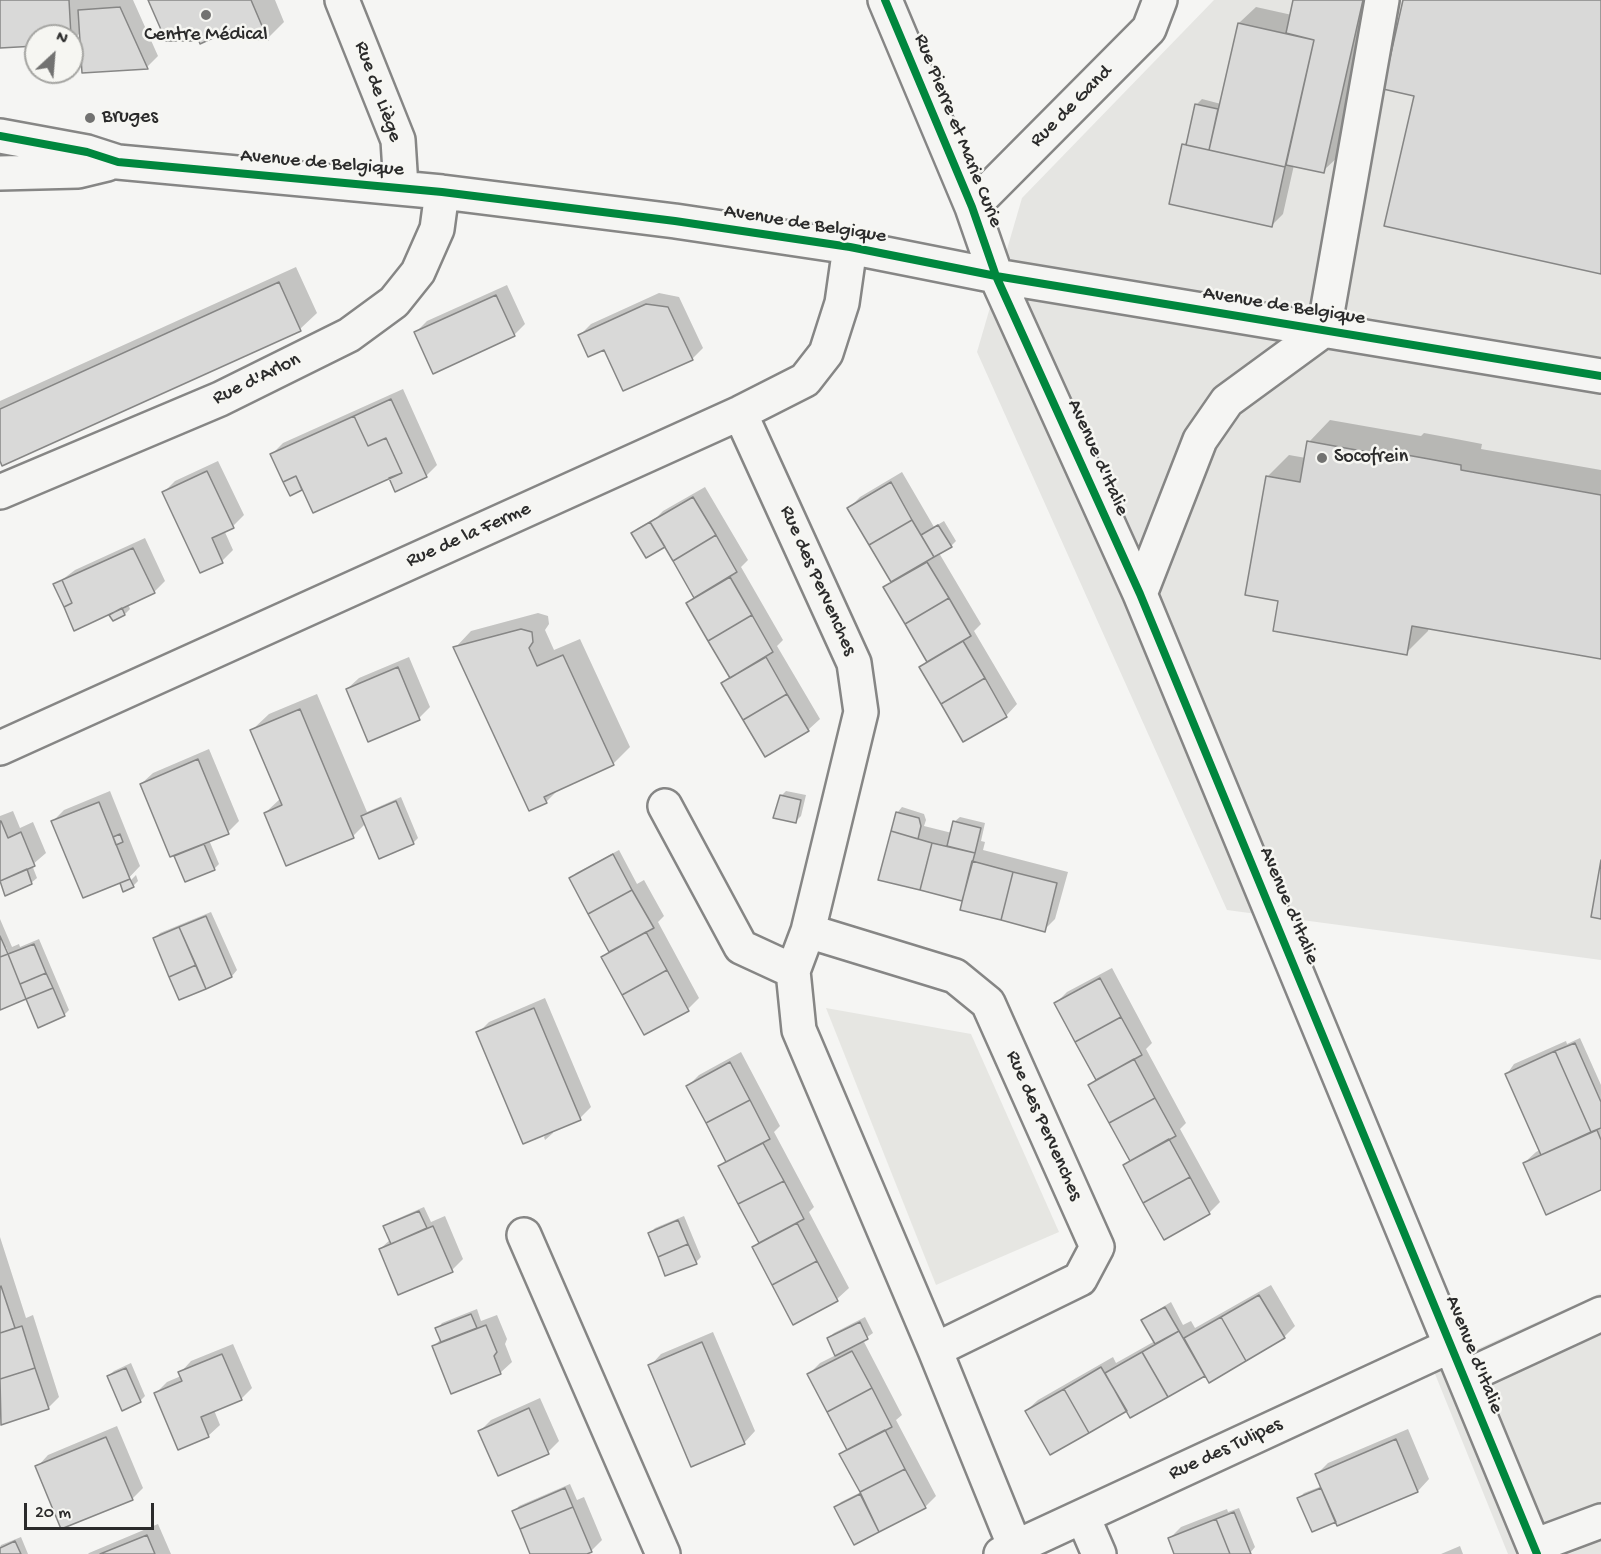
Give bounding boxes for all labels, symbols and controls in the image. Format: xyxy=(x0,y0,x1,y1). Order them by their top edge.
marker: Centre Médical xyxy=(199,8,213,22)
north arrow xyxy=(24,24,84,84)
place label: Centre Médical xyxy=(144,24,268,48)
text: N xyxy=(52,28,70,50)
street label: Rue Pierre et Marie Curie xyxy=(907,31,1007,231)
street label: Rue de Liège xyxy=(348,38,406,146)
street label: Rue de Gand xyxy=(1026,61,1118,153)
place label: Bruges xyxy=(102,106,158,130)
marker: Bruges xyxy=(83,111,97,125)
street label: Avenue de Belgique xyxy=(239,145,405,183)
street label: Avenue de Belgique xyxy=(722,200,888,250)
street label: Avenue de Belgique xyxy=(1201,282,1367,332)
street label: Rue d'Arlon xyxy=(209,348,305,412)
street label: Avenue d'Italie xyxy=(1061,396,1133,520)
place label: Socofrein xyxy=(1334,446,1408,470)
marker: Socofrein xyxy=(1315,451,1329,465)
street label: Rue de la Ferme xyxy=(403,498,535,574)
street label: Rue des Pervenches xyxy=(773,502,861,660)
street label: Avenue d'Italie xyxy=(1253,844,1323,968)
street label: Rue des Pervenches xyxy=(999,1047,1087,1205)
street label: Avenue d'Italie xyxy=(1438,1293,1508,1417)
street label: Rue des Tulipes xyxy=(1165,1413,1287,1487)
scale bar xyxy=(27,1491,158,1529)
text: 20 m xyxy=(35,1503,71,1524)

